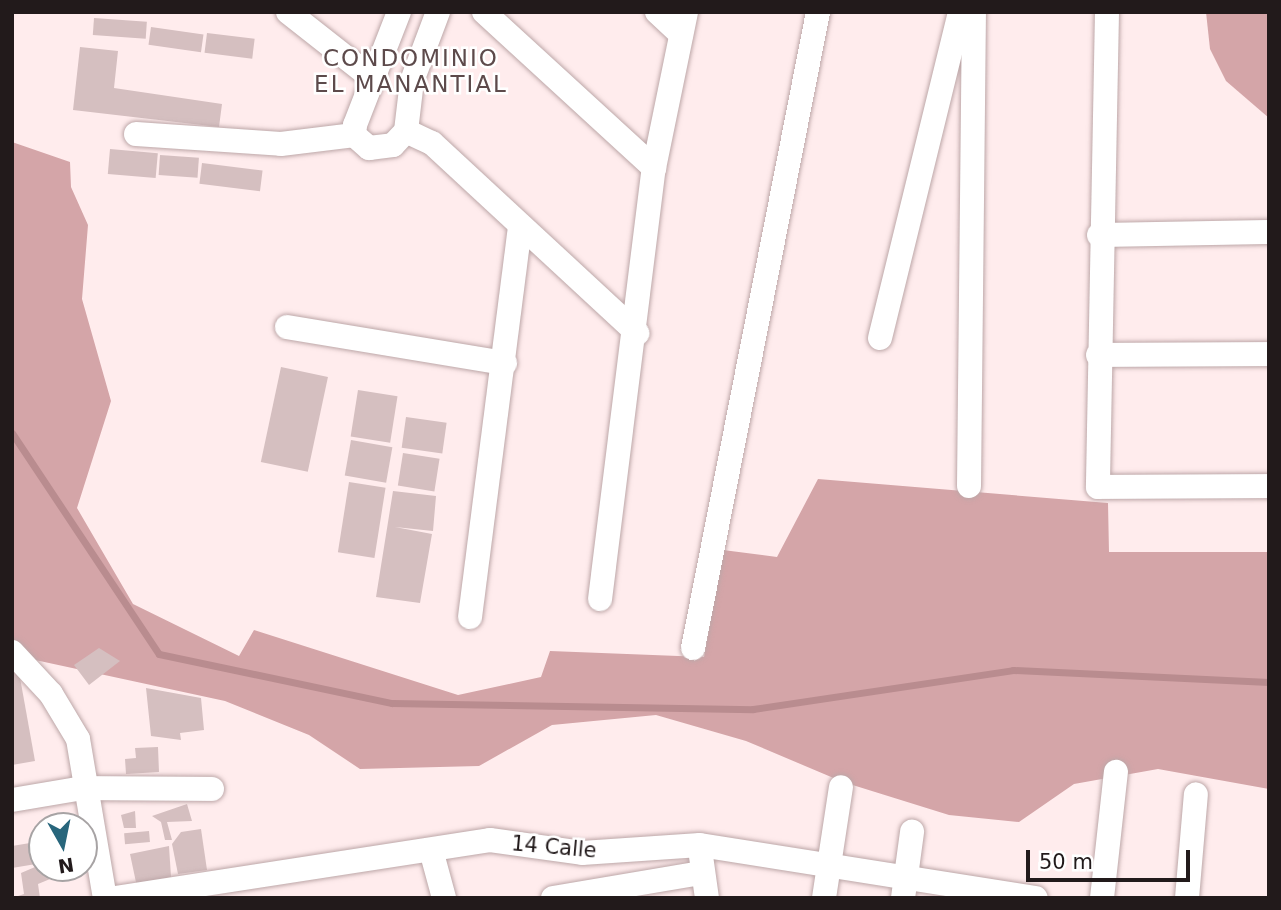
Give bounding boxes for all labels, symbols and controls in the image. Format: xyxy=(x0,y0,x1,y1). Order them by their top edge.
district label: CONDOMINIO EL MANANTIAL xyxy=(316,44,506,98)
north arrow xyxy=(28,812,98,882)
street label: 14 Calle xyxy=(510,831,598,863)
scale bar xyxy=(1029,836,1194,880)
text: 50 m xyxy=(1039,850,1093,874)
text: N xyxy=(56,854,76,878)

